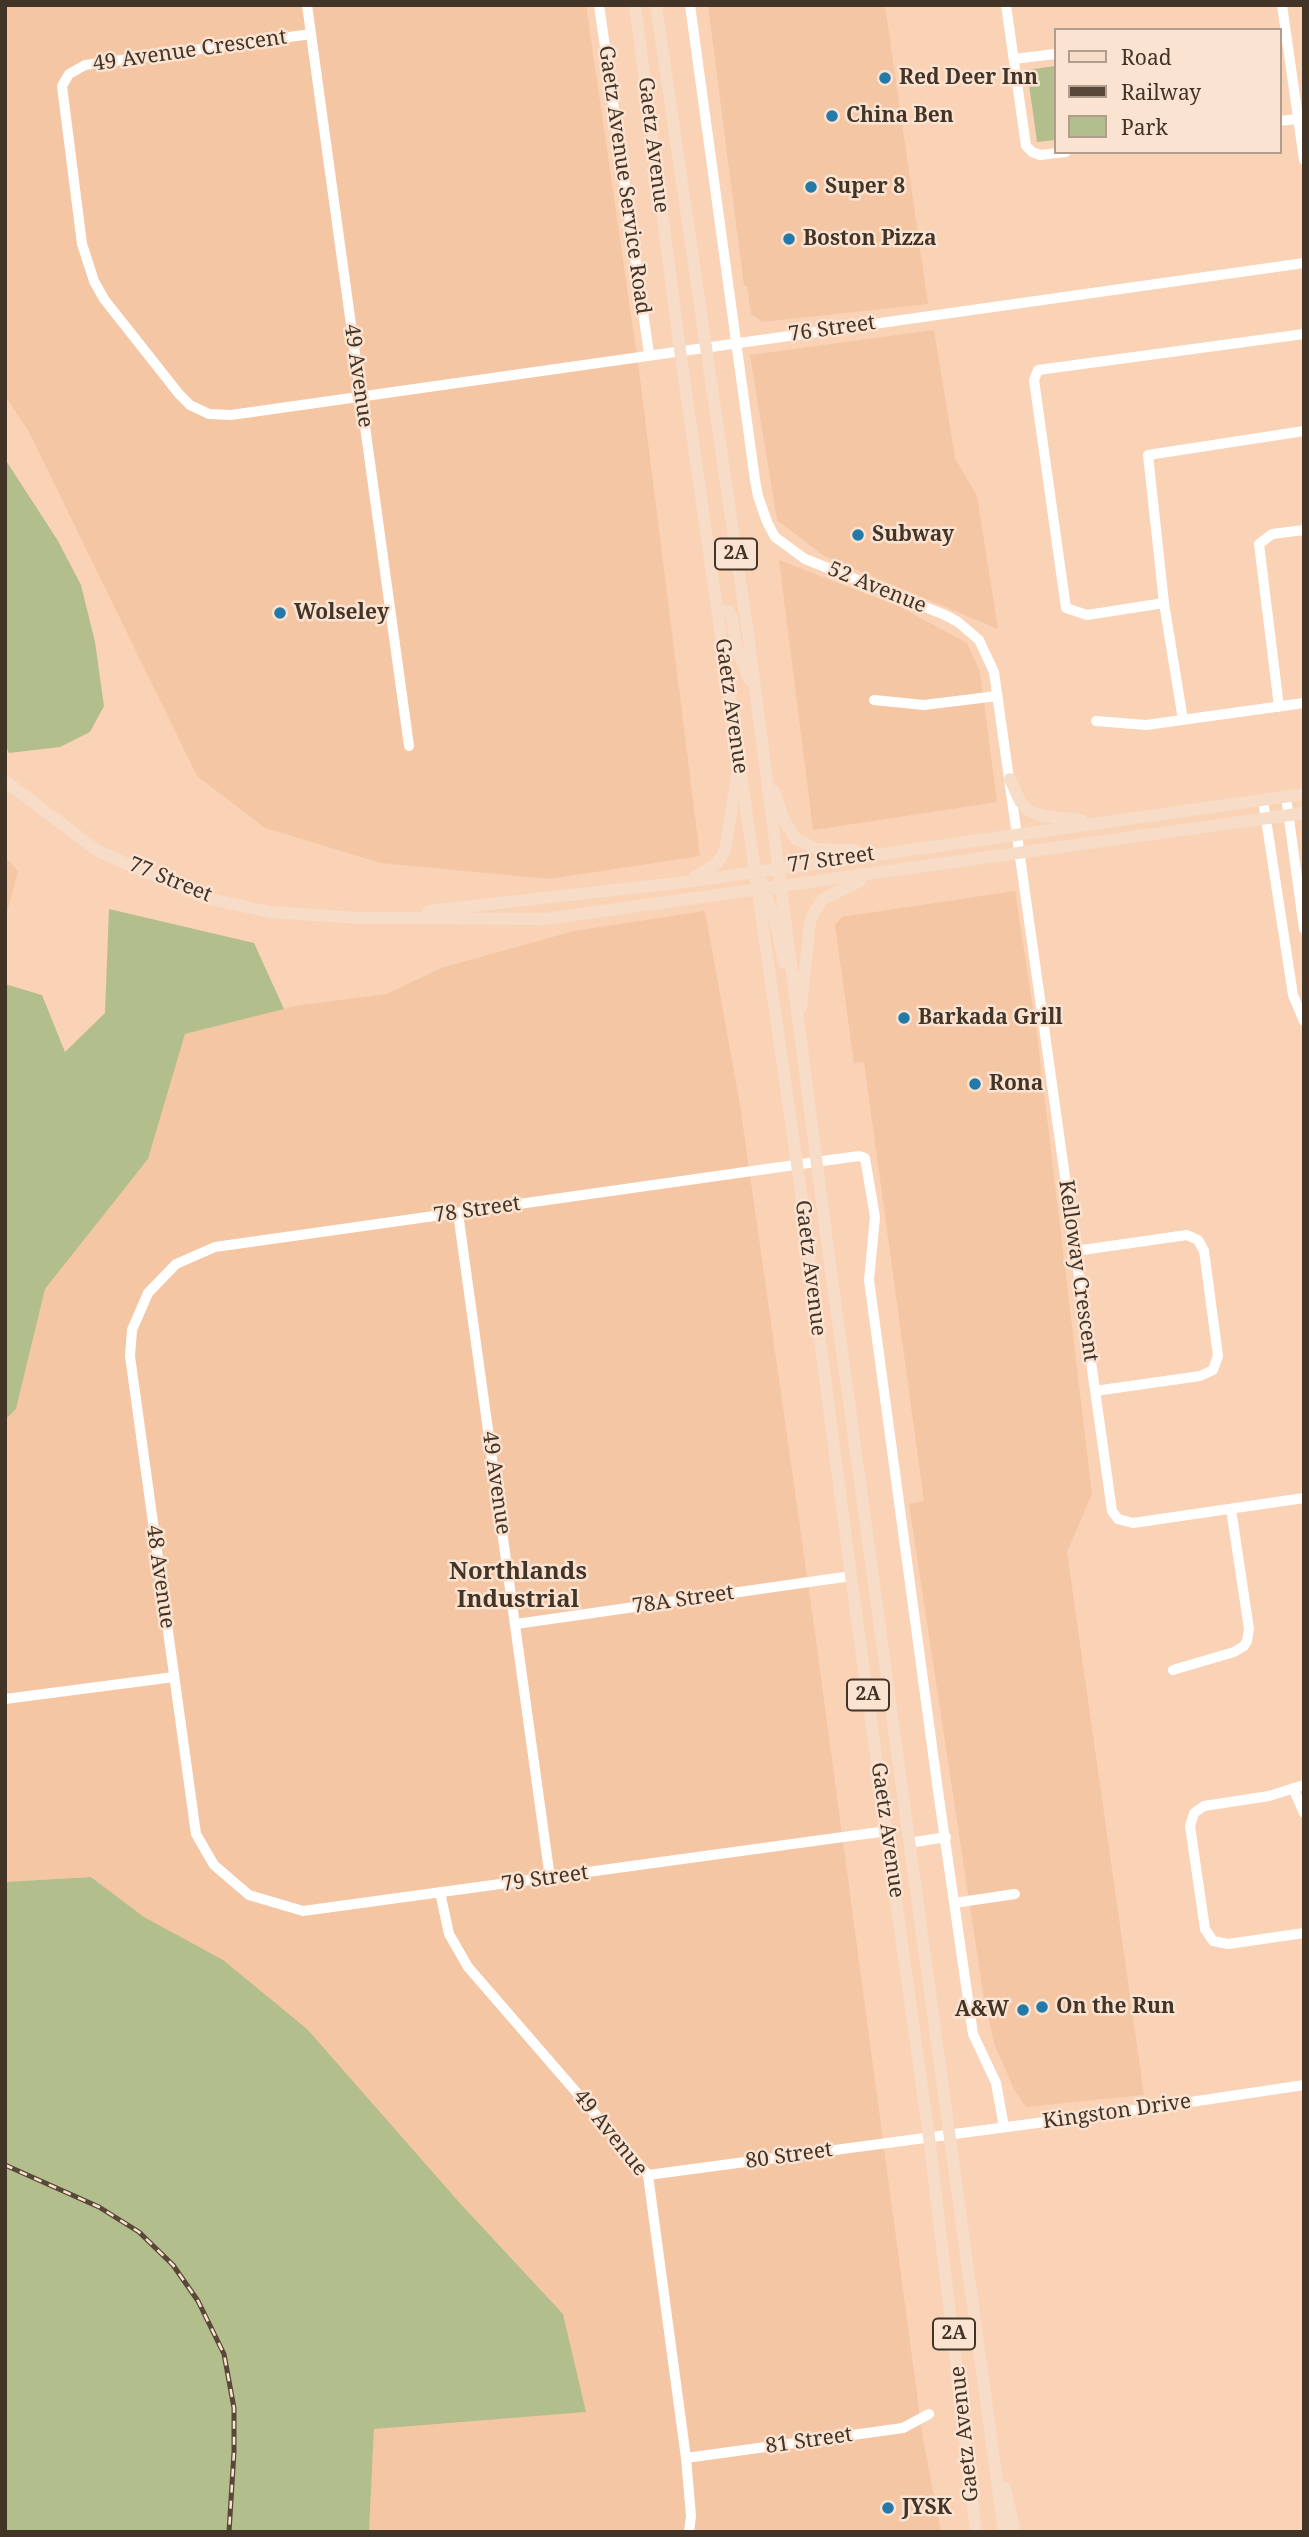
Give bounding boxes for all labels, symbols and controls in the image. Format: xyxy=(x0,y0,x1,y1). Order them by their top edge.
street label: 49 Avenue Crescent xyxy=(91,25,289,77)
legend xyxy=(1054,28,1281,154)
text: Road xyxy=(1121,43,1172,71)
street label: Gaetz Avenue Service Road xyxy=(593,44,655,316)
place label: Red Deer Inn xyxy=(899,65,1038,91)
marker: Red Deer Inn xyxy=(877,70,893,86)
street label: Gaetz Avenue xyxy=(632,76,674,214)
text: Railway xyxy=(1121,78,1201,106)
place label: China Ben xyxy=(846,103,954,129)
marker: China Ben xyxy=(824,108,840,124)
text: Park xyxy=(1121,113,1168,141)
place label: Super 8 xyxy=(825,174,905,200)
marker: Super 8 xyxy=(803,179,819,195)
place label: Boston Pizza xyxy=(803,226,937,252)
marker: Boston Pizza xyxy=(781,231,797,247)
street label: 76 Street xyxy=(787,310,877,348)
street label: 49 Avenue xyxy=(338,323,378,429)
place label: Subway xyxy=(872,522,954,548)
marker: Subway xyxy=(850,527,866,543)
road number: 2A xyxy=(715,538,757,569)
street label: 52 Avenue xyxy=(824,557,930,619)
place label: Wolseley xyxy=(294,600,389,626)
marker: Wolseley xyxy=(272,605,288,621)
street label: Gaetz Avenue xyxy=(709,637,753,775)
street label: 77 Street xyxy=(786,841,876,879)
street label: 77 Street xyxy=(125,852,215,908)
place label: Barkada Grill xyxy=(918,1005,1063,1031)
marker: Barkada Grill xyxy=(896,1010,912,1026)
place label: Rona xyxy=(989,1071,1043,1097)
marker: Rona xyxy=(967,1076,983,1092)
street label: Kelloway Crescent xyxy=(1053,1178,1103,1364)
street label: 78 Street xyxy=(432,1191,522,1229)
street label: Gaetz Avenue xyxy=(789,1199,831,1337)
street label: 49 Avenue xyxy=(476,1430,516,1536)
street label: 48 Avenue xyxy=(140,1524,180,1630)
district label: Northlands Industrial xyxy=(449,1558,587,1614)
street label: 78A Street xyxy=(631,1580,735,1620)
road number: 2A xyxy=(847,1680,889,1710)
street label: Gaetz Avenue xyxy=(865,1761,909,1899)
street label: 79 Street xyxy=(500,1860,590,1898)
place label: On the Run xyxy=(1056,1994,1175,2020)
place label: A&W xyxy=(955,1997,1009,2023)
marker: On the Run xyxy=(1034,1999,1050,2015)
marker: A&W xyxy=(1015,2002,1031,2018)
street label: 49 Avenue xyxy=(567,2085,653,2181)
street label: Kingston Drive xyxy=(1041,2089,1193,2135)
street label: 80 Street xyxy=(744,2137,834,2175)
road number: 2A xyxy=(933,2318,975,2350)
street label: Gaetz Avenue xyxy=(945,2365,985,2503)
street label: 81 Street xyxy=(764,2422,854,2460)
place label: JYSK xyxy=(902,2495,952,2521)
marker: JYSK xyxy=(880,2500,896,2516)

